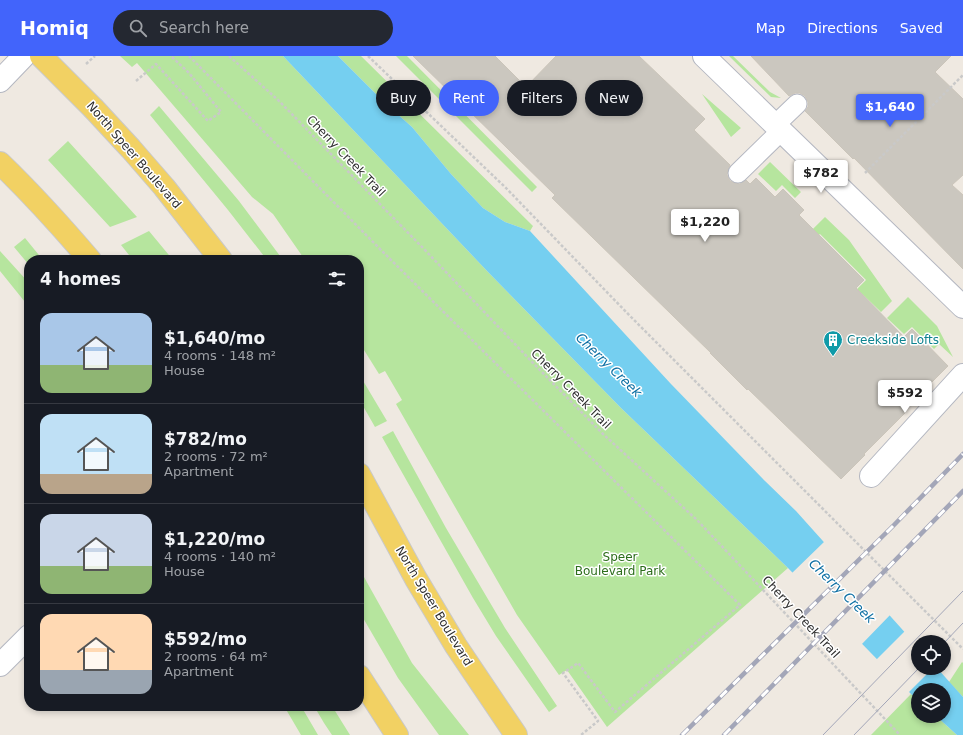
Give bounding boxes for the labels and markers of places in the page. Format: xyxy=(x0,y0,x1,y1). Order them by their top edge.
pin: $1,640 xyxy=(857,94,923,128)
pin: $782 xyxy=(797,160,845,194)
pin: $1,220 xyxy=(672,209,738,243)
building icon: Creekside Lofts xyxy=(822,329,844,357)
place label: Creekside Lofts xyxy=(847,333,939,347)
pin: $592 xyxy=(881,380,929,414)

